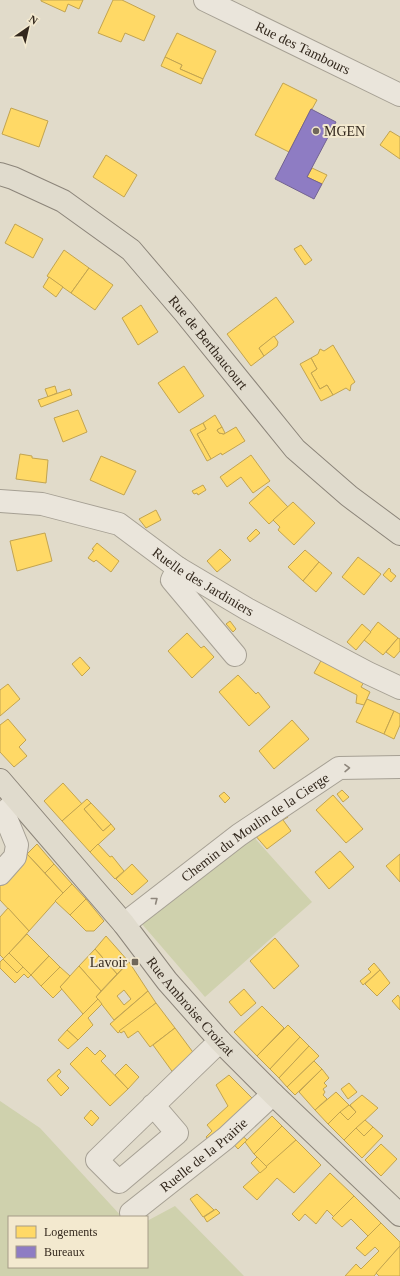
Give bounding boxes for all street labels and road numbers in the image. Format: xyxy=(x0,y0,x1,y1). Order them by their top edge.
street label: Rue des Tambours xyxy=(253,19,353,78)
street label: Rue de Berthaucourt xyxy=(166,293,251,392)
street label: Ruelle des Jardiniers xyxy=(149,545,256,619)
street label: Chemin du Moulin de la Cierge xyxy=(178,770,332,885)
street label: Rue Ambroise Croizat xyxy=(144,954,237,1059)
street label: Ruelle de la Prairie xyxy=(157,1115,250,1195)

